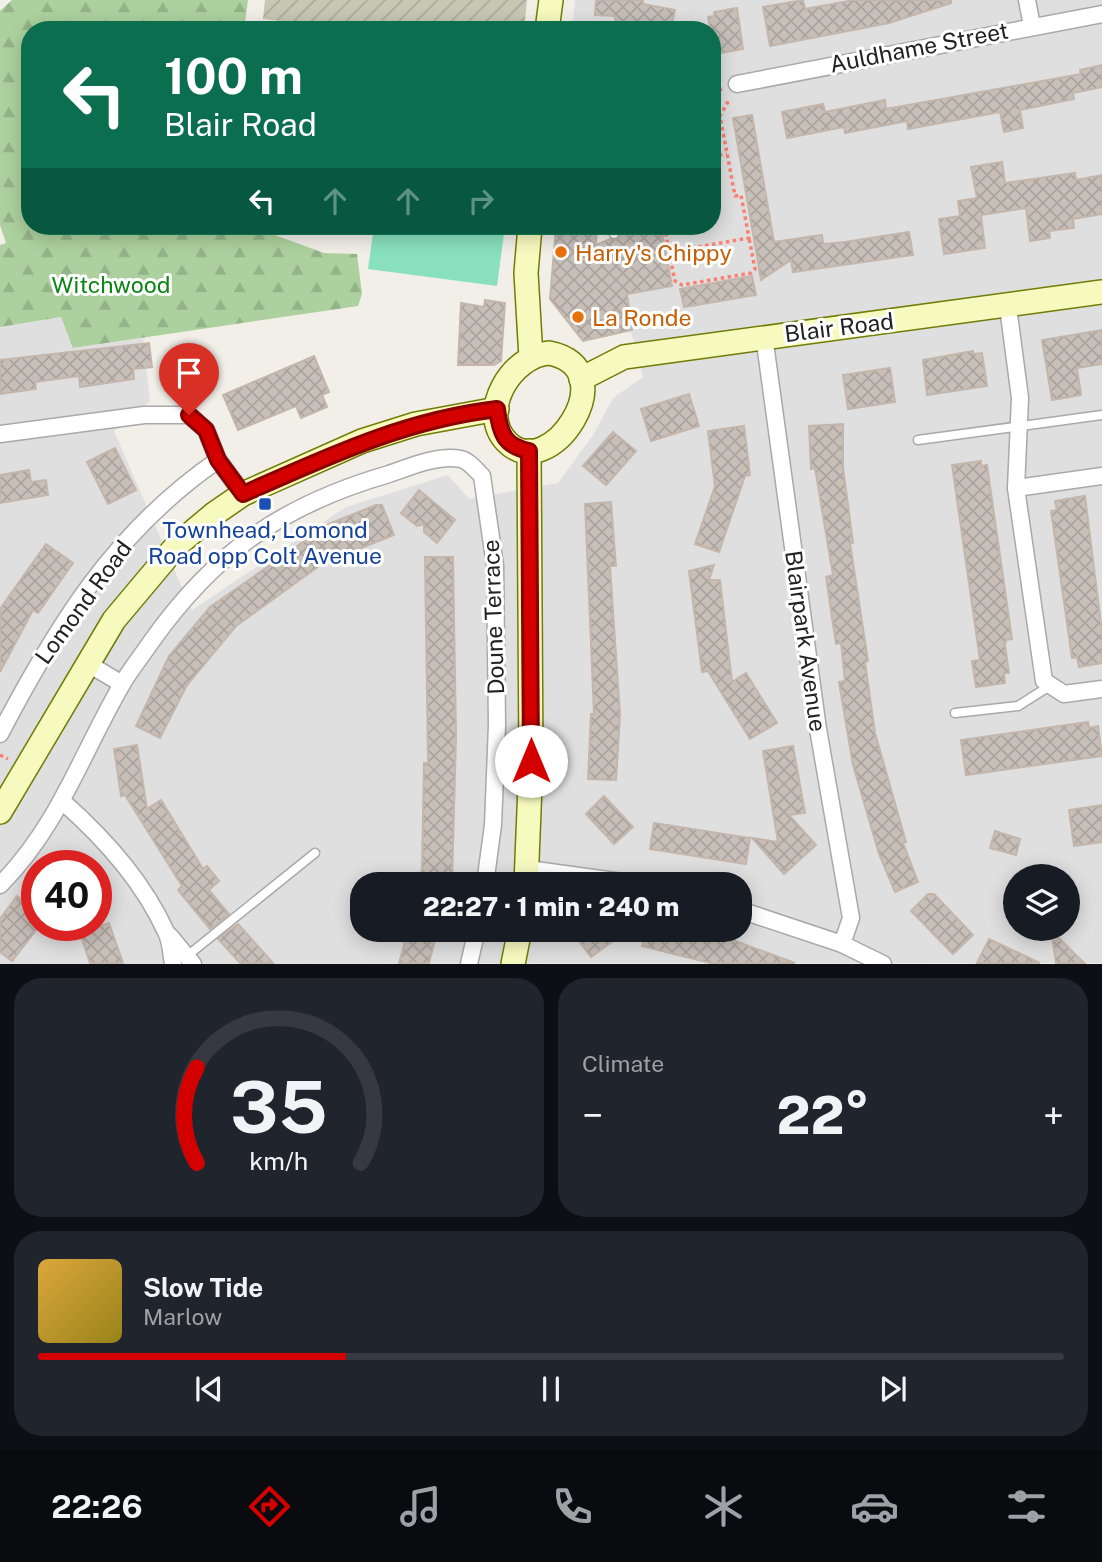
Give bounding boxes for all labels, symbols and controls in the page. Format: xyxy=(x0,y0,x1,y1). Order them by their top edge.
street label: Auldhame Street xyxy=(827,16,1011,78)
text: 100 m xyxy=(164,47,303,105)
icon: left xyxy=(49,49,140,140)
text: Blair Road xyxy=(164,106,317,143)
icon: left xyxy=(243,182,281,220)
icon: ahead xyxy=(316,182,354,220)
icon: ahead xyxy=(389,182,427,220)
icon: right xyxy=(462,182,500,220)
place label: Harry's Chippy xyxy=(575,239,732,266)
marker: Harry's Chippy xyxy=(553,244,569,260)
park label: Witchwood xyxy=(52,271,170,298)
place label: La Ronde xyxy=(592,304,691,331)
street label: Blair Road xyxy=(783,307,895,347)
marker: La Ronde xyxy=(570,309,586,325)
pin xyxy=(159,343,219,415)
icon: arrive xyxy=(170,354,208,392)
marker: Townhead, Lomond Road opp Colt Avenue xyxy=(257,496,273,512)
place label: Townhead, Lomond Road opp Colt Avenue xyxy=(148,516,382,569)
street label: Lomond Road xyxy=(29,535,137,669)
street label: Doune Terrace xyxy=(477,539,509,695)
street label: Blairpark Avenue xyxy=(780,549,832,733)
position arrow xyxy=(494,724,568,798)
speed limit sign: 40 xyxy=(21,850,112,941)
map controls xyxy=(1003,864,1080,941)
button: layers xyxy=(1003,864,1080,941)
text: 22:27 · 1 min · 240 m xyxy=(423,891,679,922)
text: Climate xyxy=(582,1050,664,1077)
text: 35 xyxy=(230,1065,328,1150)
text: 22° xyxy=(777,1085,869,1146)
text: − xyxy=(582,1093,603,1138)
text: + xyxy=(1043,1093,1064,1138)
text: km/h xyxy=(250,1146,308,1176)
text: Slow Tide xyxy=(143,1272,263,1303)
text: Marlow xyxy=(143,1303,222,1330)
icon: previous xyxy=(190,1370,228,1408)
icon: pause xyxy=(532,1370,570,1408)
icon: next xyxy=(874,1370,912,1408)
icon: directions xyxy=(245,1482,294,1531)
icon: music xyxy=(396,1482,445,1531)
icon: phone xyxy=(548,1482,597,1531)
icon: climate xyxy=(699,1482,748,1531)
icon: car xyxy=(850,1482,899,1531)
icon: filters xyxy=(1002,1482,1051,1531)
text: 22:26 xyxy=(51,1488,143,1525)

